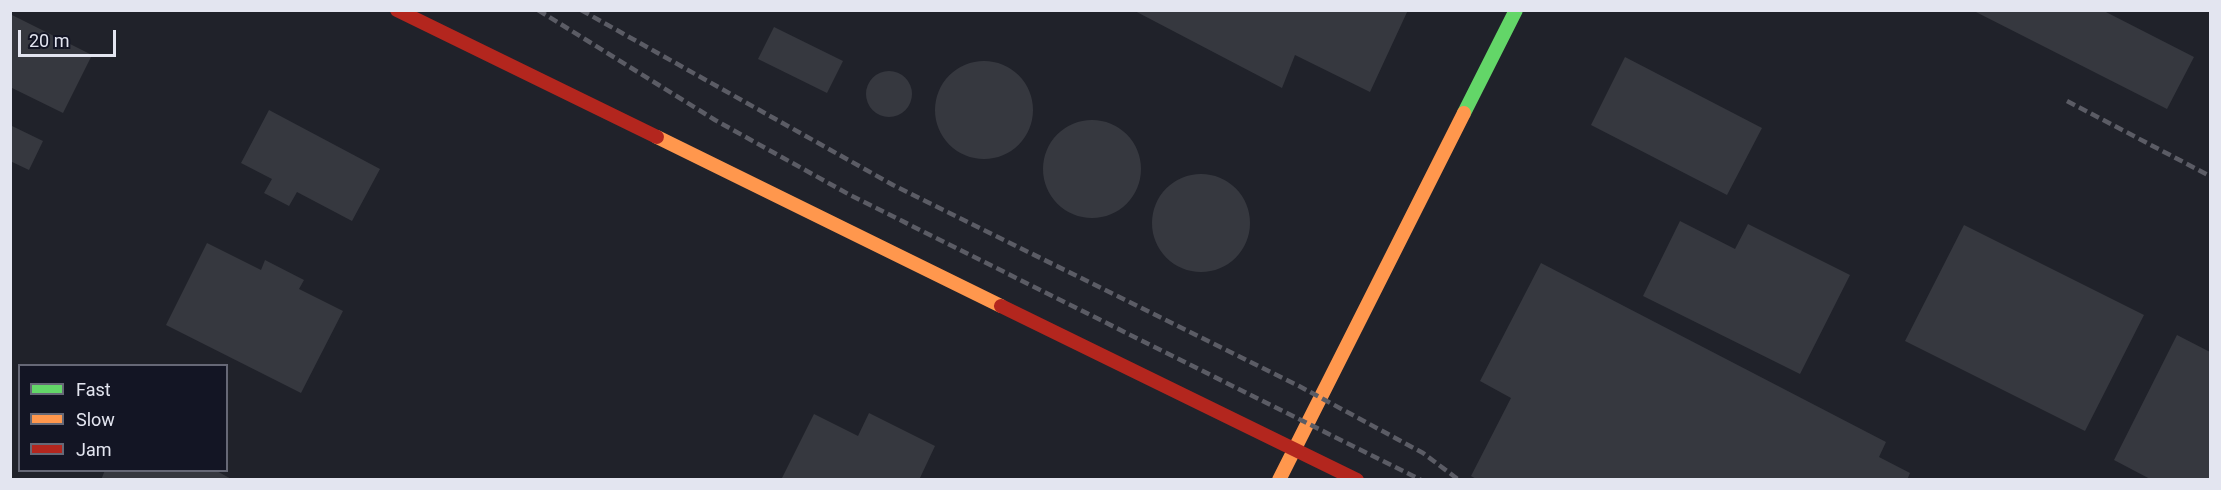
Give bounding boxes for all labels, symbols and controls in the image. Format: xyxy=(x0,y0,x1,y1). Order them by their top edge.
scale bar xyxy=(21,18,118,56)
text: 20 m xyxy=(29,30,69,51)
legend xyxy=(18,364,228,472)
text: Fast xyxy=(76,379,111,400)
text: Slow xyxy=(76,409,115,430)
text: Jam xyxy=(76,439,112,460)

